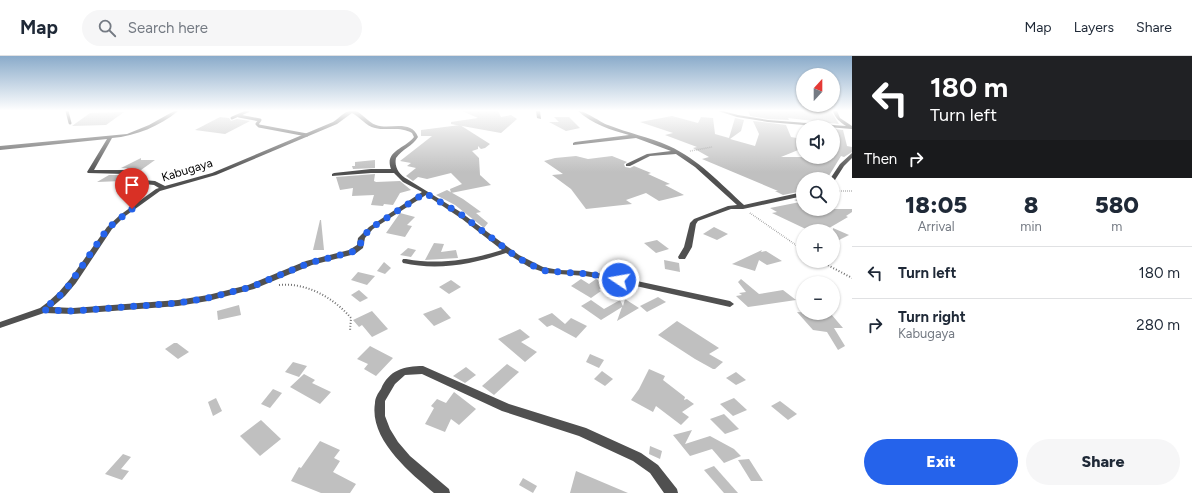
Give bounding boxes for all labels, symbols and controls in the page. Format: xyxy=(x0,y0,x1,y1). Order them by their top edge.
search box xyxy=(82,10,362,46)
text: Map xyxy=(20,16,58,39)
icon: search xyxy=(96,17,118,39)
text: Search here xyxy=(128,19,208,37)
text: Map xyxy=(1024,19,1052,36)
text: Layers xyxy=(1074,19,1114,36)
text: Share xyxy=(1136,19,1172,36)
north arrow xyxy=(796,68,840,112)
map controls xyxy=(796,68,840,320)
text: 180 m xyxy=(930,70,1008,104)
icon: left xyxy=(864,72,916,124)
text: Turn left xyxy=(930,104,997,126)
button: sound xyxy=(796,120,840,164)
icon: right xyxy=(905,148,927,170)
text: Then xyxy=(864,150,897,168)
street label: Kabugaya xyxy=(160,156,214,184)
pin xyxy=(115,168,149,209)
button: search xyxy=(796,172,840,216)
icon: arrive xyxy=(121,174,143,196)
text: 18:05 xyxy=(905,190,967,219)
text: 8 xyxy=(1024,190,1038,219)
text: 580 xyxy=(1095,190,1139,219)
text: Arrival xyxy=(918,219,955,234)
text: min xyxy=(1020,219,1042,234)
text: m xyxy=(1111,219,1122,234)
button: + xyxy=(796,224,840,268)
position arrow xyxy=(598,259,640,301)
icon: left xyxy=(864,262,886,284)
text: Turn left xyxy=(898,264,956,282)
text: 180 m xyxy=(1139,264,1180,282)
button: − xyxy=(796,276,840,320)
text: Turn right xyxy=(898,308,966,326)
icon: right xyxy=(864,314,886,336)
text: 280 m xyxy=(1136,316,1180,334)
text: Kabugaya xyxy=(898,326,955,341)
button: Exit xyxy=(864,439,1018,485)
button: Share xyxy=(1026,439,1180,485)

